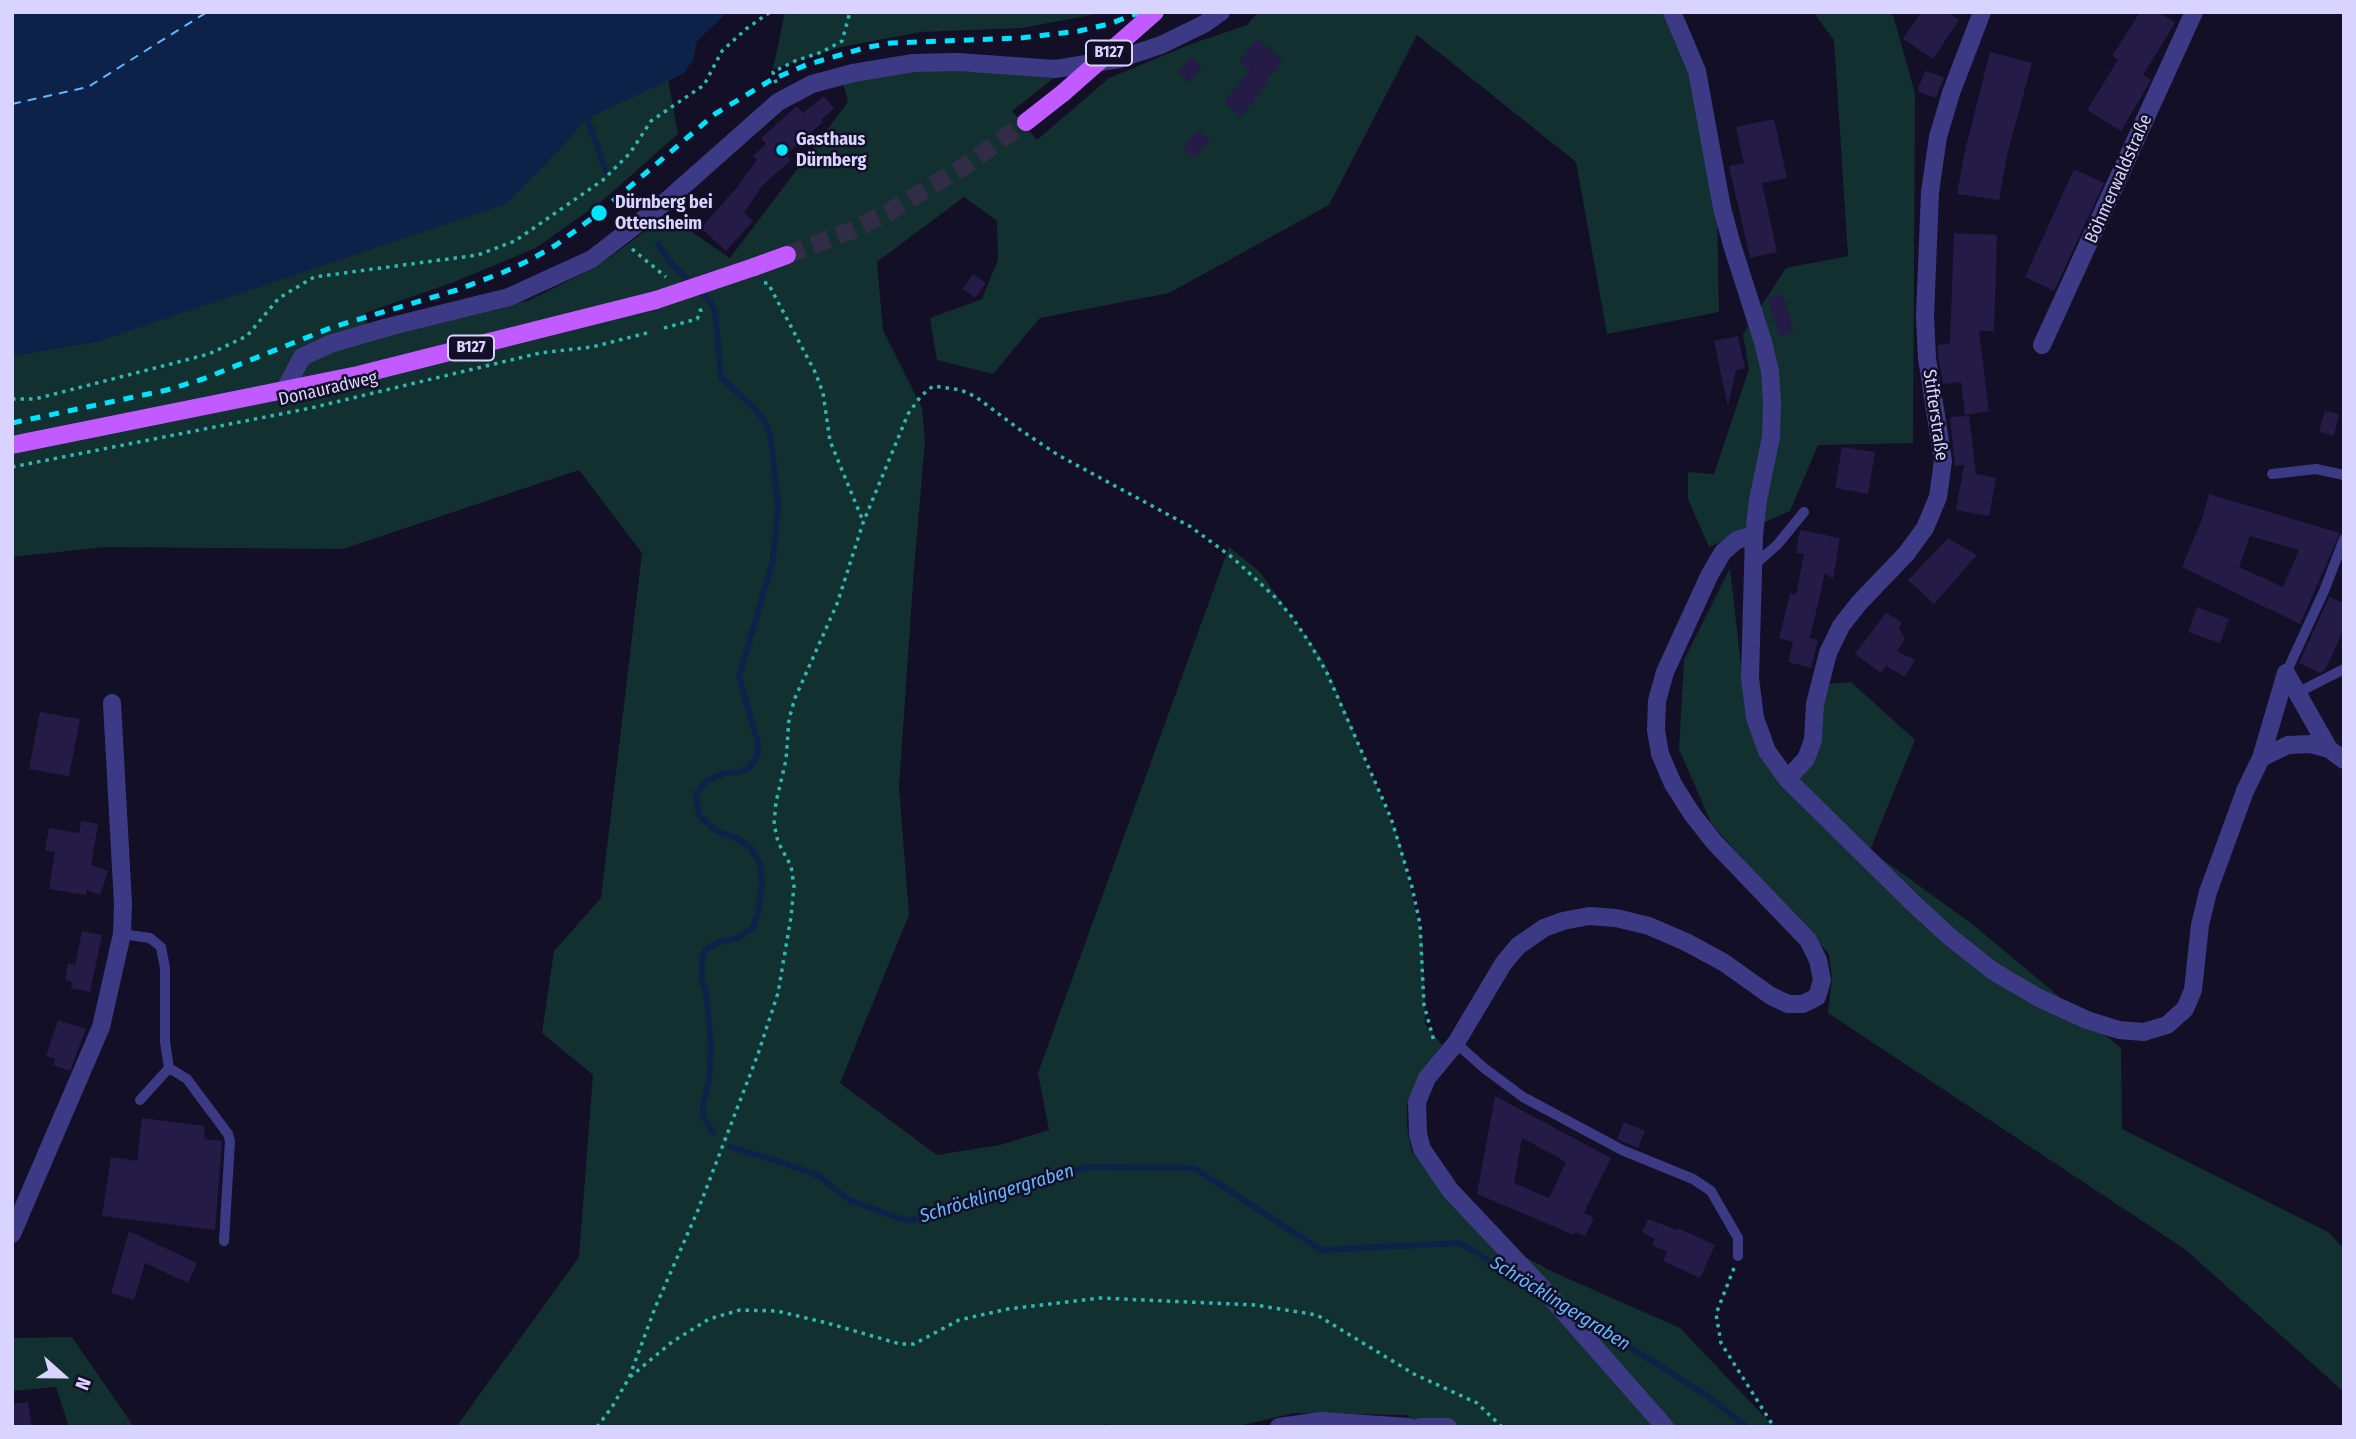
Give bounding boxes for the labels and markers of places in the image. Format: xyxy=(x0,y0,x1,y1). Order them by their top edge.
place label: Gasthaus Dürnberg xyxy=(796,129,866,172)
marker: Gasthaus Dürnberg xyxy=(774,142,790,158)
place label: Dürnberg bei Ottensheim xyxy=(615,192,713,234)
marker: Dürnberg bei Ottensheim xyxy=(589,203,609,223)

